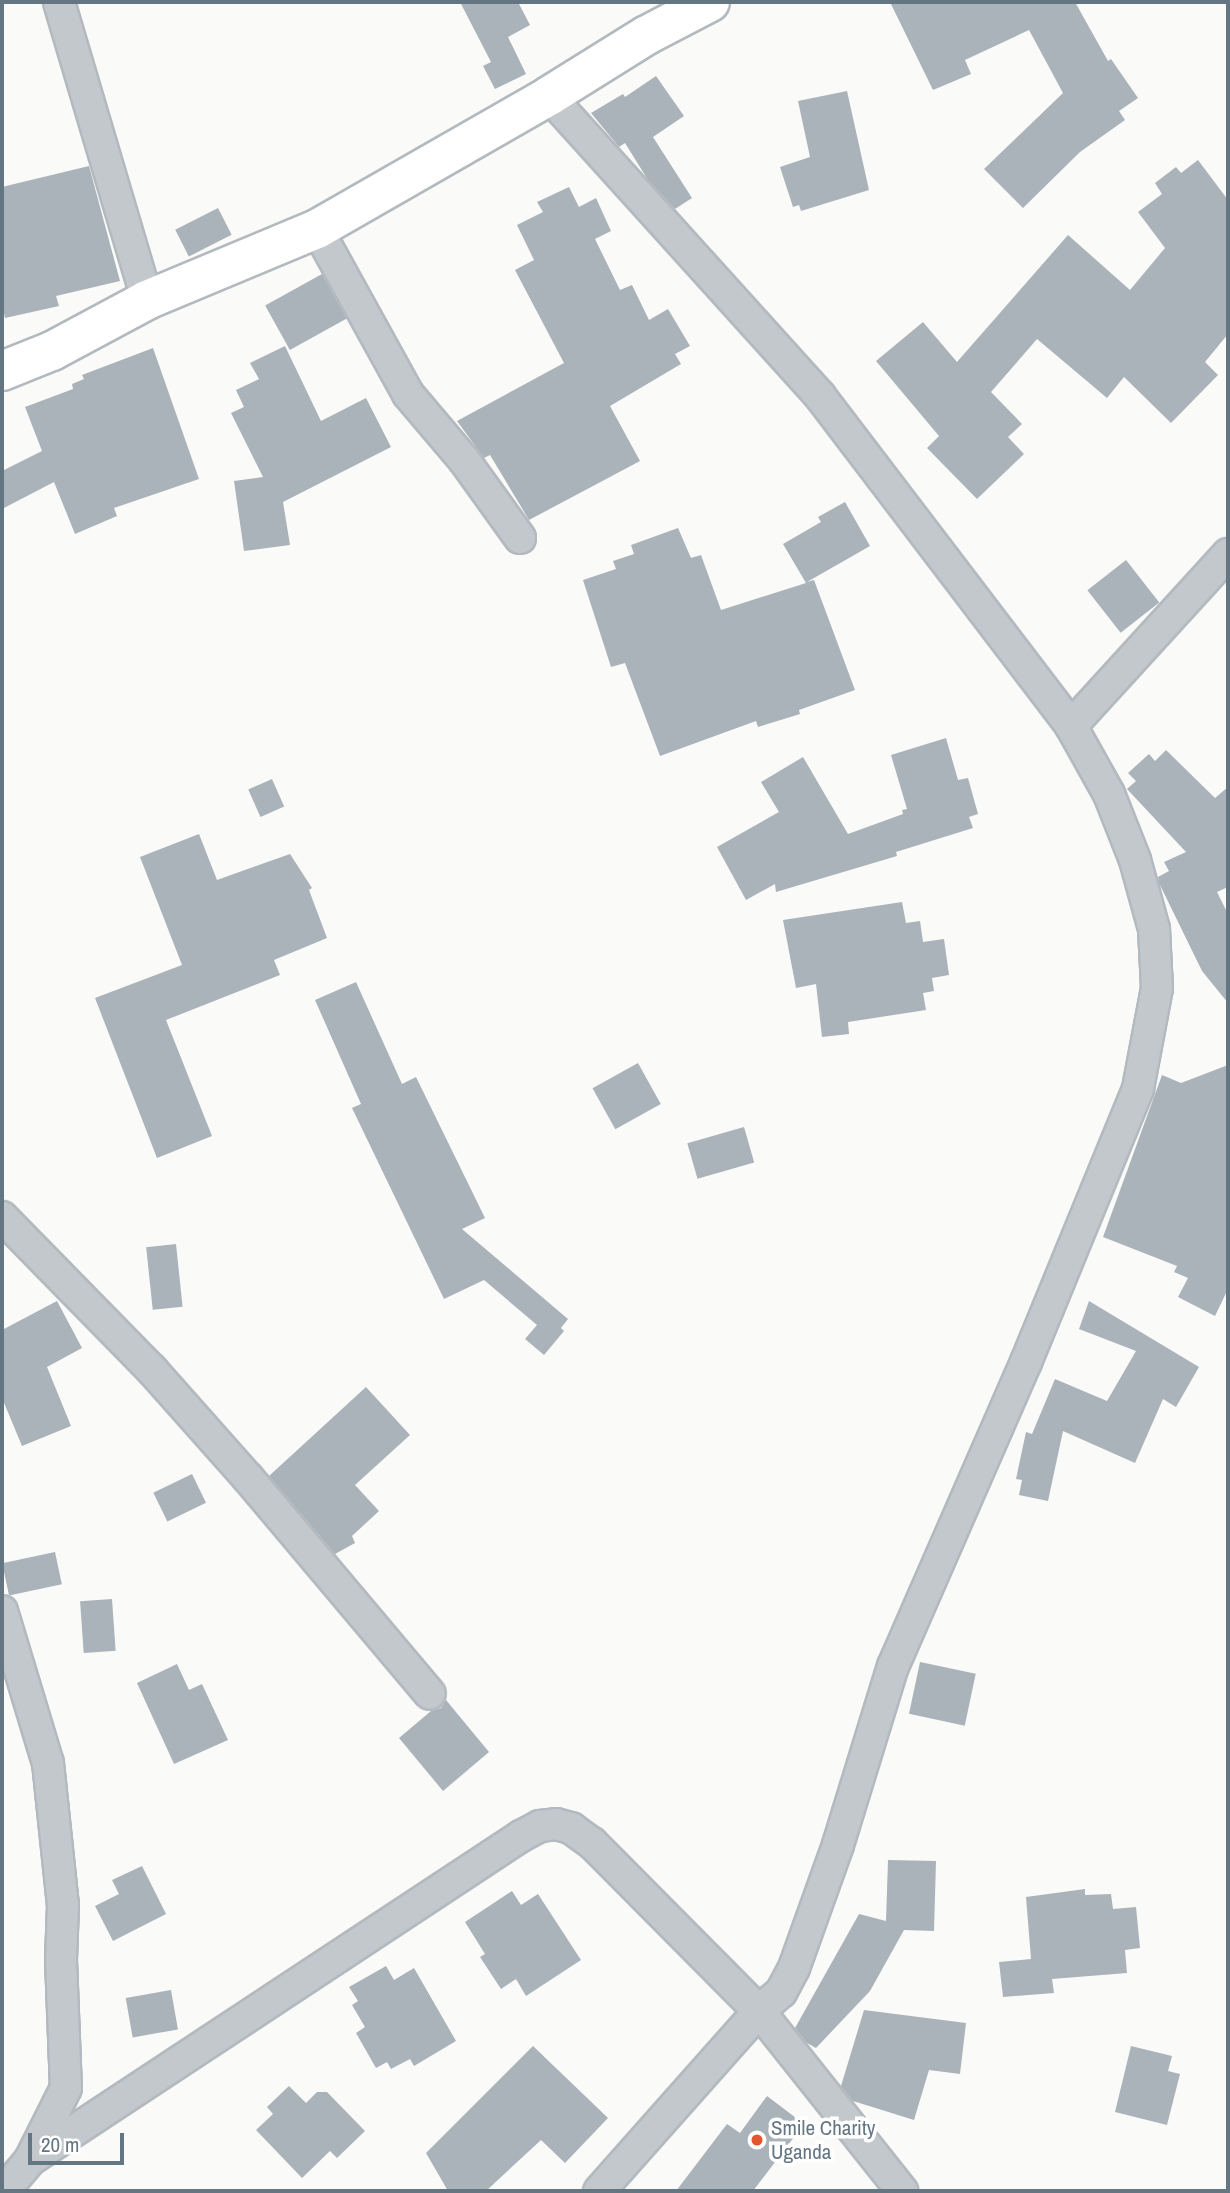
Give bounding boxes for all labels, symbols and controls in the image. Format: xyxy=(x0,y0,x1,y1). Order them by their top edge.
place label: Smile Charity Uganda xyxy=(771,2115,875,2165)
scale bar xyxy=(32,2120,128,2164)
text: 20 m xyxy=(41,2130,79,2159)
marker: Smile Charity Uganda xyxy=(749,2132,765,2148)

